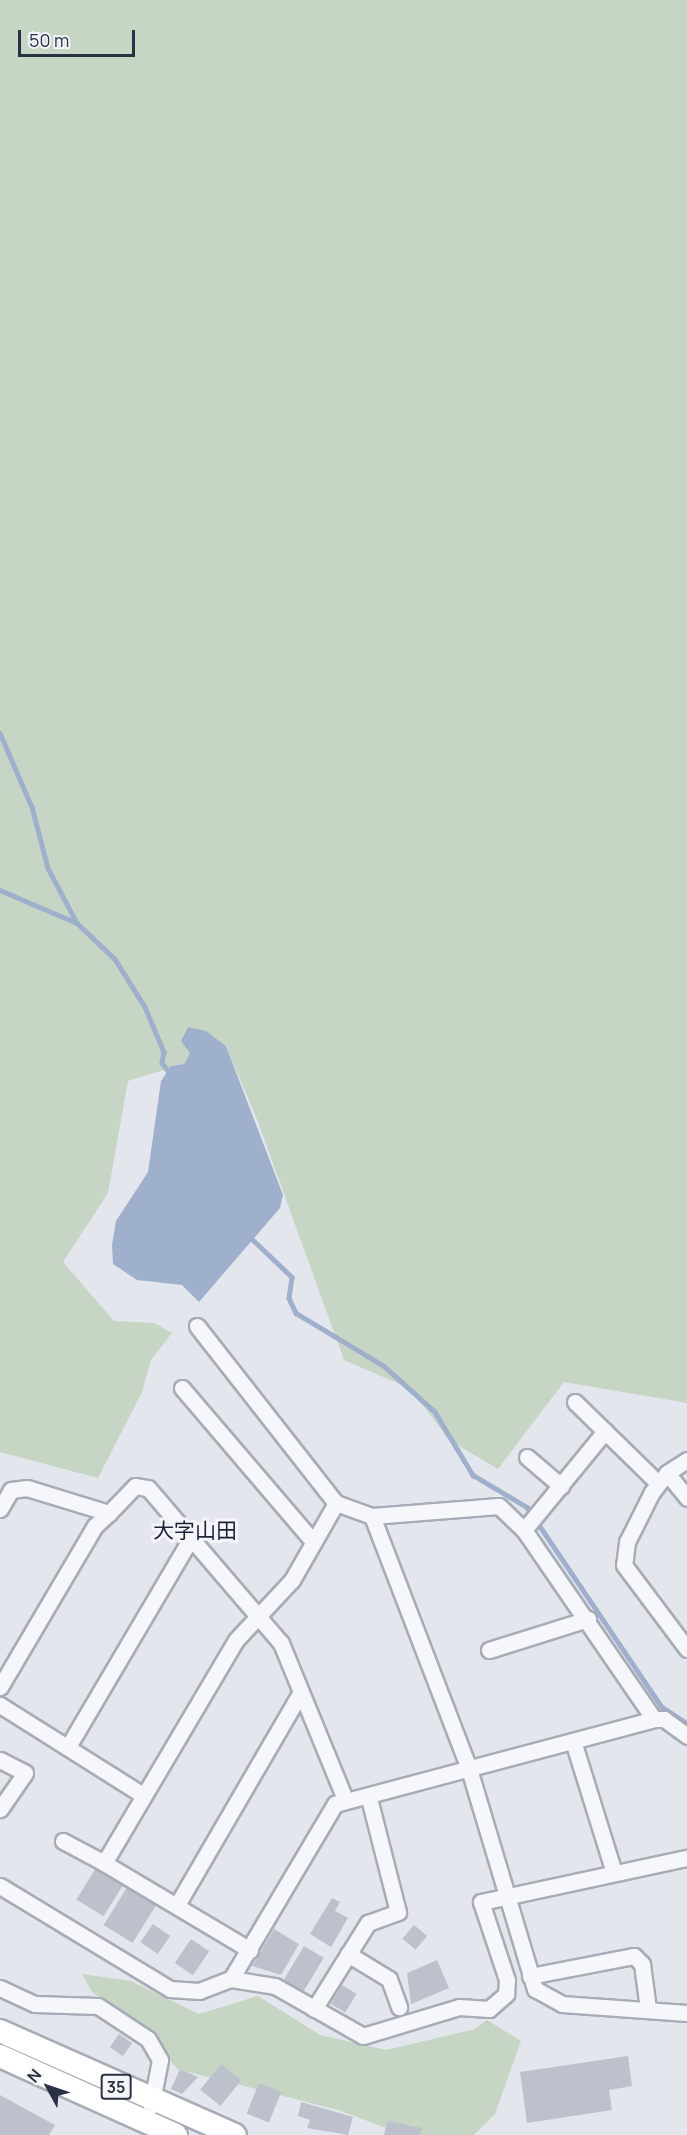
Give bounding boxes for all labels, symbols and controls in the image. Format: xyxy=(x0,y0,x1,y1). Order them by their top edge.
scale bar xyxy=(21,18,138,56)
text: 50 m xyxy=(29,28,69,52)
district label: 大字山田 xyxy=(153,1517,237,1543)
north arrow xyxy=(18,2057,78,2117)
text: N xyxy=(22,2064,46,2087)
road number: 35 xyxy=(100,2074,132,2100)

